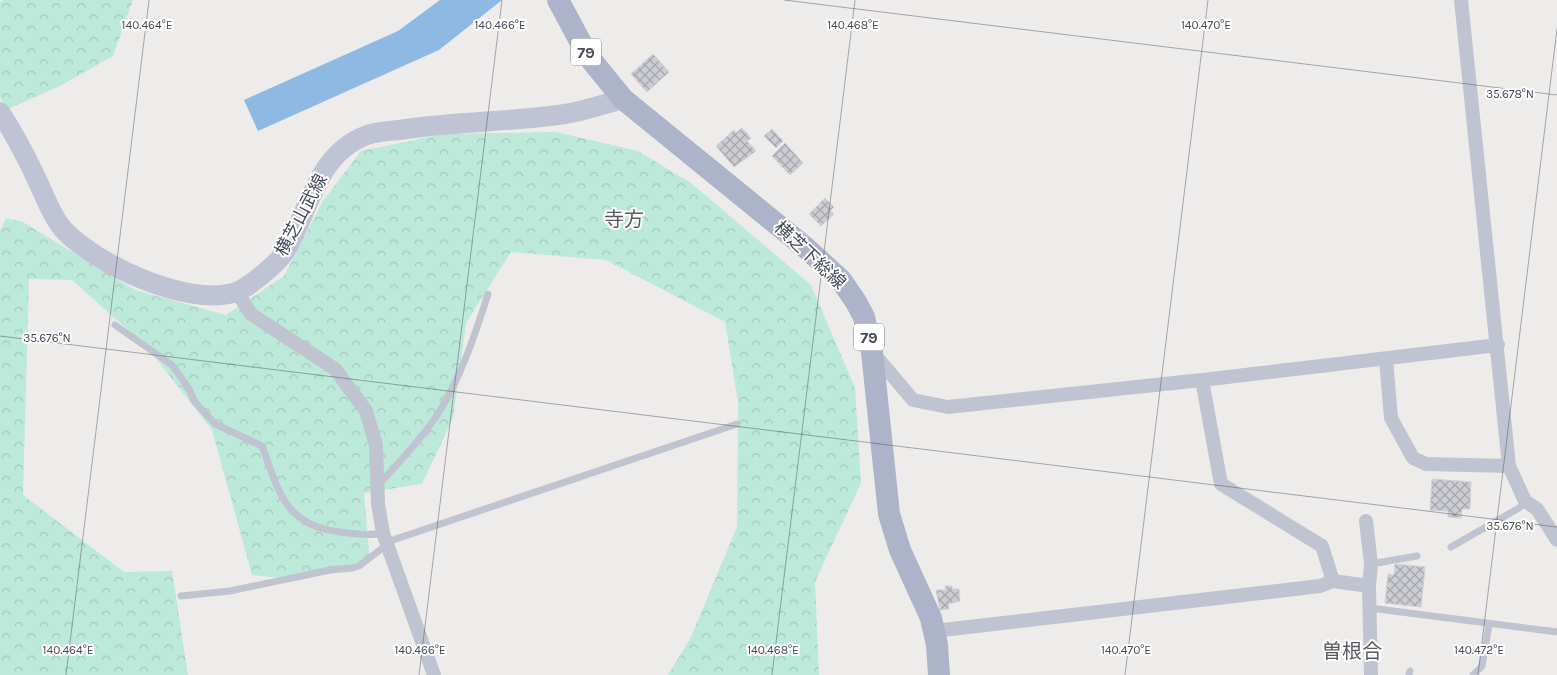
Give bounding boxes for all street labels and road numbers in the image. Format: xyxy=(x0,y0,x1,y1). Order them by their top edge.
road number: 79 xyxy=(571,38,601,66)
street label: 横芝山武線 xyxy=(270,170,332,260)
street label: 横芝下総線 xyxy=(770,216,850,294)
road number: 79 xyxy=(854,324,884,351)

